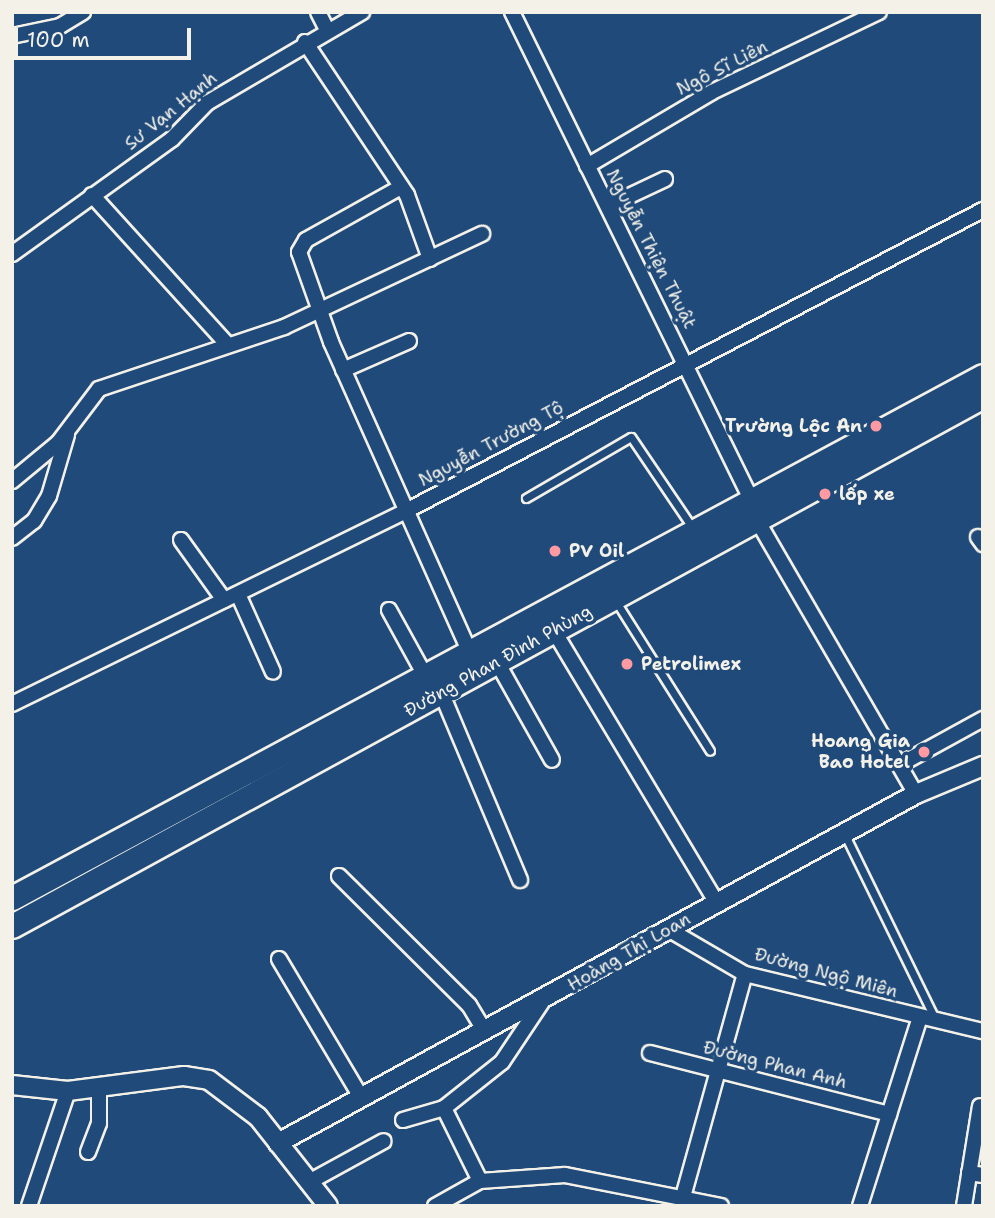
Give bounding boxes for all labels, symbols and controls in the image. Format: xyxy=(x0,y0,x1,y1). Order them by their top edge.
scale bar xyxy=(18,14,194,58)
text: 100 m xyxy=(27,26,90,54)
street label: Ngô Sĩ Liên xyxy=(673,36,771,100)
street label: Sư Vạn Hạnh xyxy=(120,67,222,155)
street label: Nguyễn Thiện Thuật xyxy=(601,166,701,332)
street label: Nguyễn Trường Tộ xyxy=(415,397,567,491)
place label: Trường Lộc An xyxy=(725,415,862,437)
marker: Trường Lộc An xyxy=(868,418,884,434)
place label: lốp xe xyxy=(839,483,895,505)
marker: lốp xe xyxy=(817,486,833,502)
place label: PV Oil xyxy=(569,540,624,562)
marker: PV Oil xyxy=(547,543,563,559)
street label: Đường Phan Đình Phùng xyxy=(400,600,596,722)
place label: Petrolimex xyxy=(641,653,741,675)
marker: Petrolimex xyxy=(619,656,635,672)
place label: Hoang Gia Bao Hotel xyxy=(811,731,910,774)
marker: Hoang Gia Bao Hotel xyxy=(916,744,932,760)
street label: Hoàng Thị Loan xyxy=(564,908,694,996)
street label: Đường Ngộ Miên xyxy=(752,944,900,1002)
street label: Đường Phan Anh xyxy=(701,1037,849,1093)

